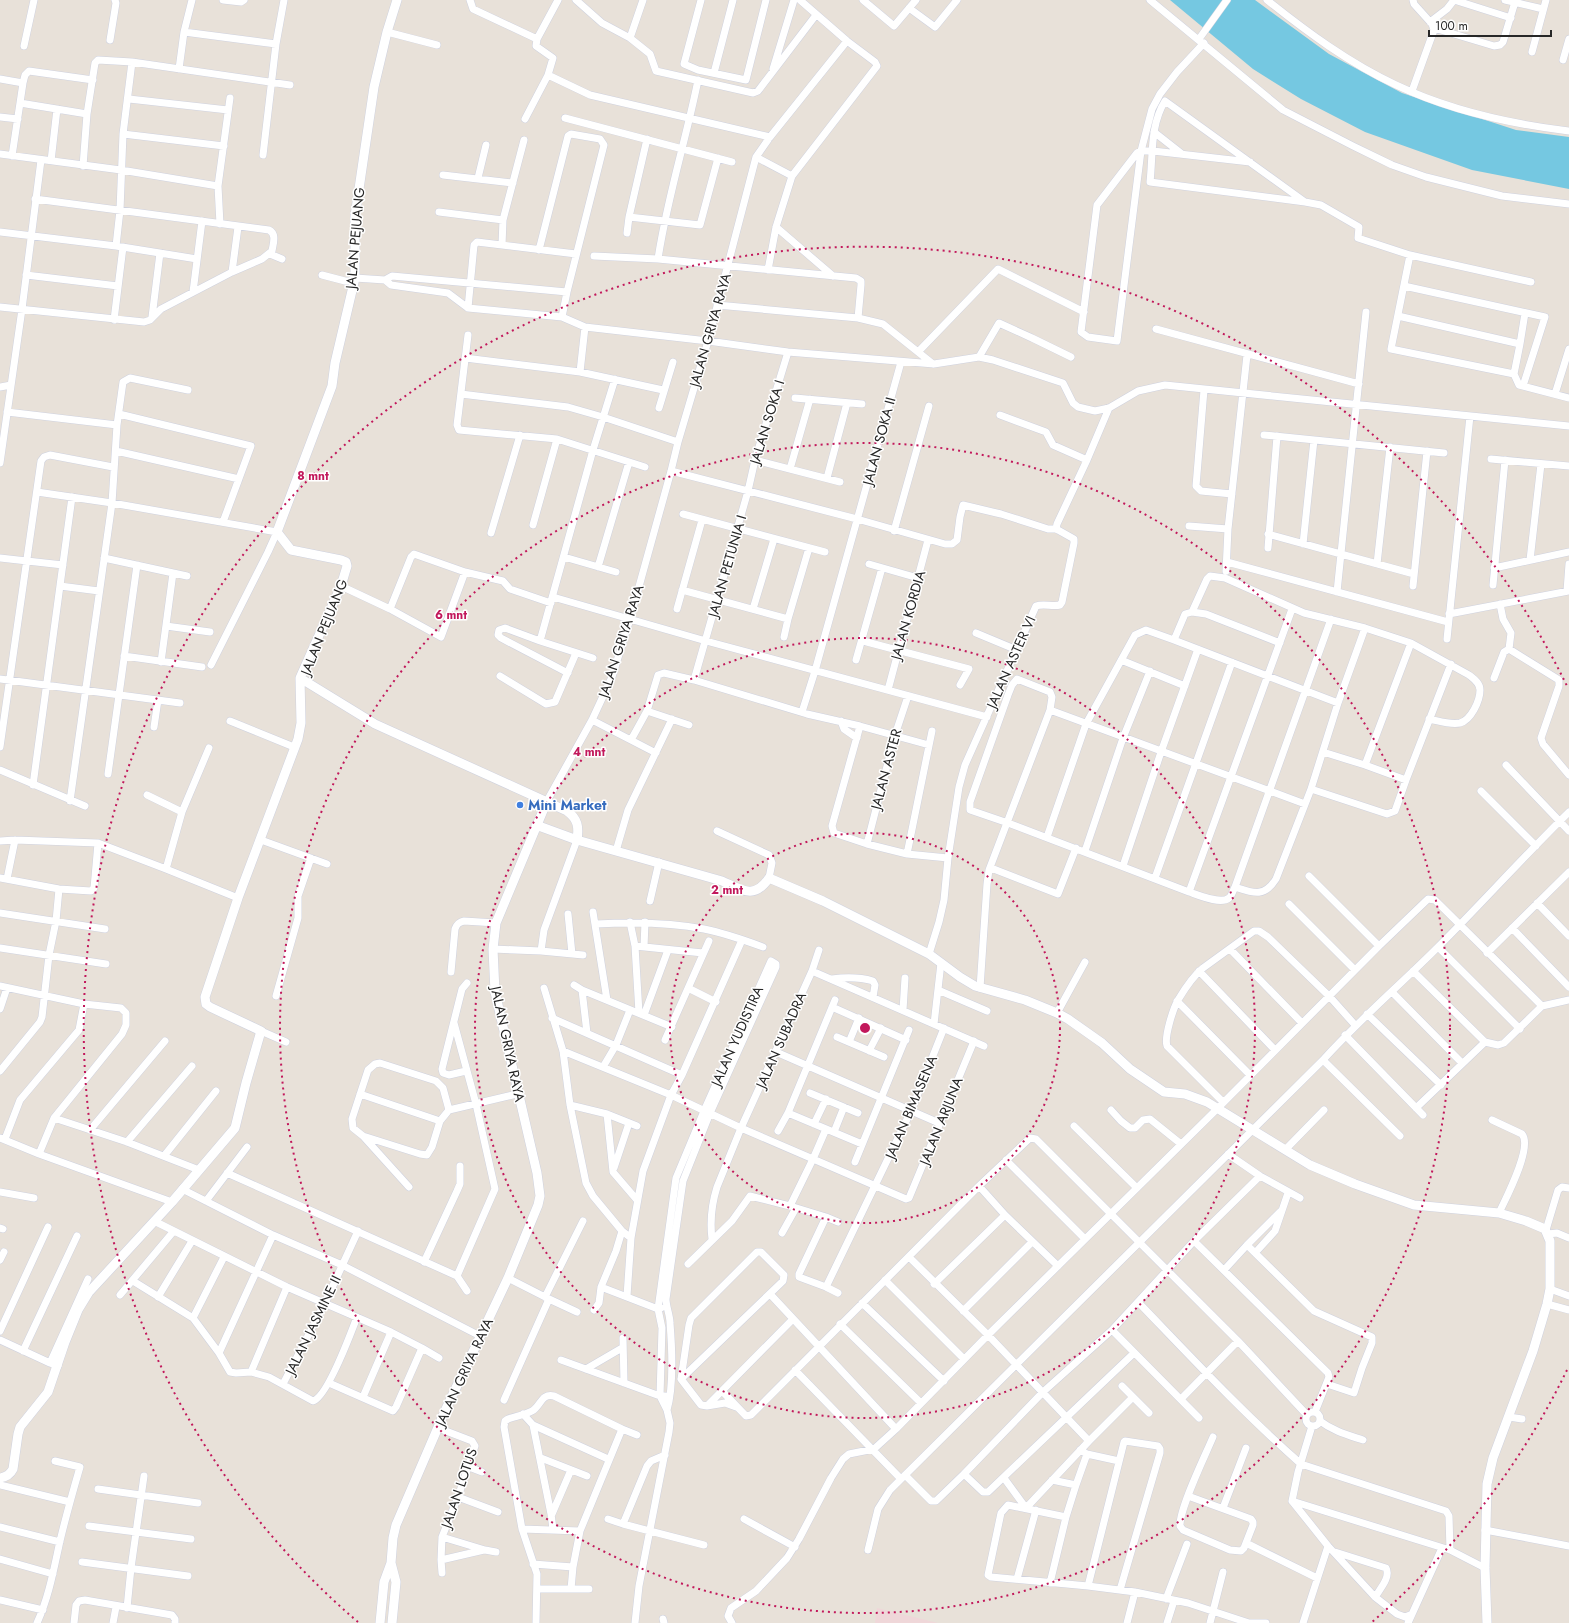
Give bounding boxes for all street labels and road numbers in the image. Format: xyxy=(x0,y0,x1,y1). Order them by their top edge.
street label: JALAN PEJUANG xyxy=(340,186,369,292)
street label: JALAN GRIYA RAYA xyxy=(684,270,736,391)
street label: JALAN SOKA I xyxy=(744,377,789,468)
street label: JALAN SOKA II xyxy=(857,395,900,489)
street label: JALAN PETUNIA I xyxy=(702,513,751,621)
street label: JALAN KORDIA xyxy=(885,567,930,664)
street label: JALAN PEJUANG xyxy=(295,576,352,680)
street label: JALAN GRIYA RAYA xyxy=(593,581,649,702)
street label: JALAN ASTER VI xyxy=(981,613,1040,713)
street label: JALAN ASTER xyxy=(865,726,906,813)
street label: JALAN YUDISTIRA xyxy=(705,982,768,1091)
street label: JALAN GRIYA RAYA xyxy=(486,983,530,1104)
street label: JALAN SUBADRA xyxy=(750,988,811,1093)
street label: JALAN BIMASENA xyxy=(879,1051,942,1164)
street label: JALAN ARJUNA xyxy=(914,1073,968,1170)
street label: JALAN JASMINE II xyxy=(279,1272,346,1380)
street label: JALAN GRIYA RAYA xyxy=(429,1314,498,1431)
street label: JALAN LOTUS xyxy=(435,1445,482,1532)

